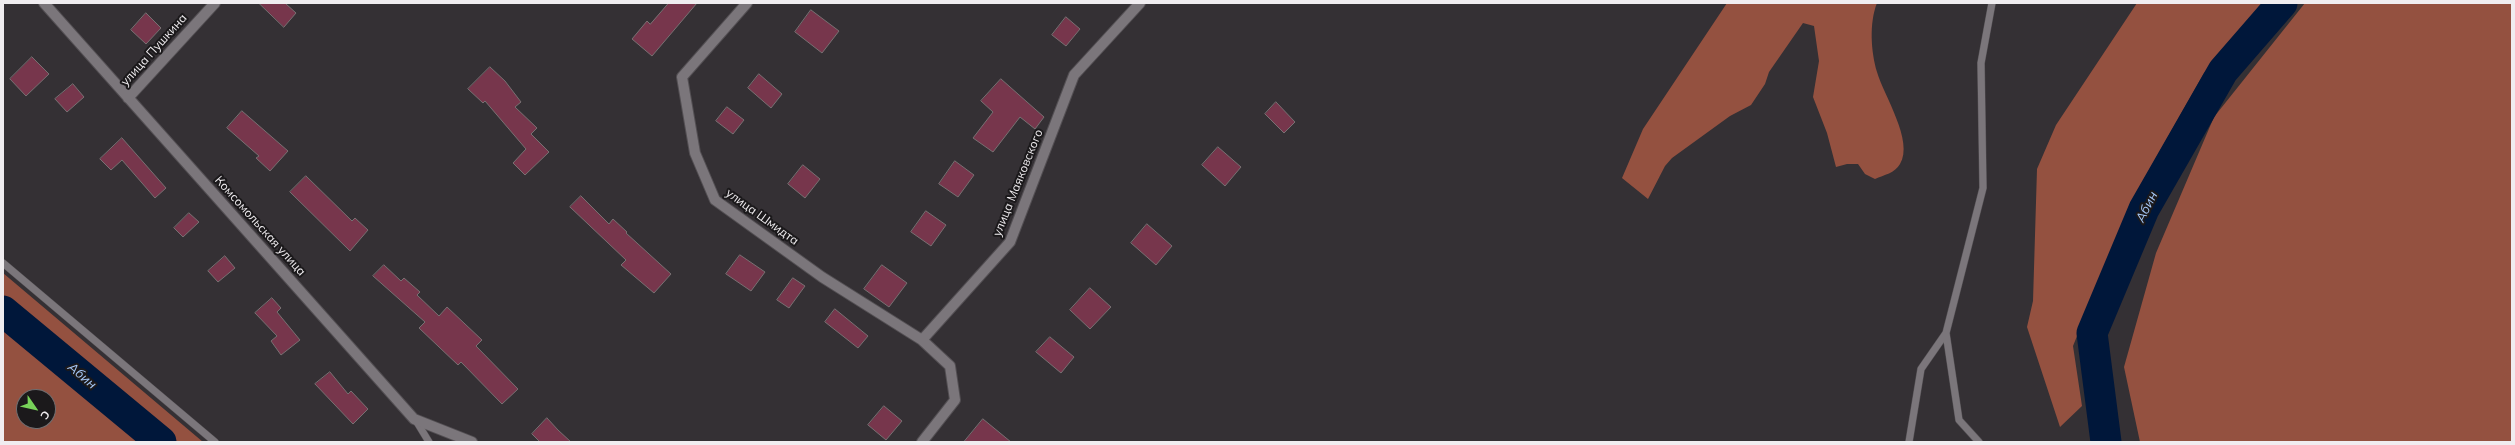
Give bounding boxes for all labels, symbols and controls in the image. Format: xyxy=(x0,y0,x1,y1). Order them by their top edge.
street label: улица Пушкина xyxy=(118,11,190,89)
street label: улица Маяковского xyxy=(990,127,1046,239)
street label: Комсомольская улица xyxy=(212,173,308,279)
street label: улица Шмидта xyxy=(723,186,801,248)
water label: Абин xyxy=(2133,189,2161,225)
water label: Абин xyxy=(65,360,99,392)
north arrow xyxy=(16,389,56,429)
text: С xyxy=(37,408,53,422)

